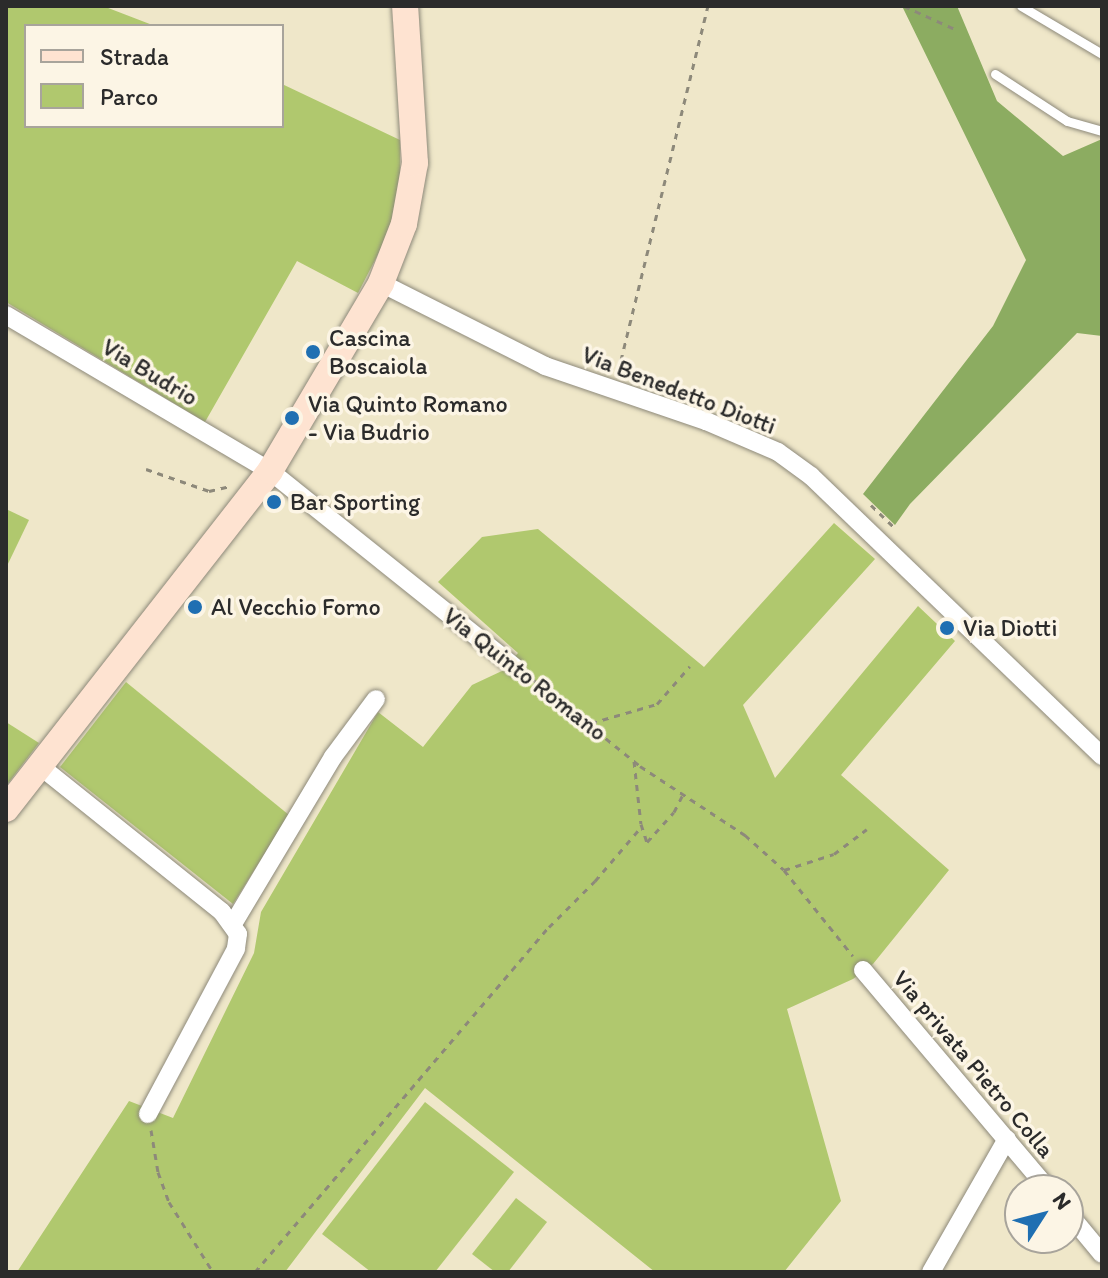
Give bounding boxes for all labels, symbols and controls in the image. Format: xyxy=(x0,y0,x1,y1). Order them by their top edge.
legend xyxy=(24,24,284,128)
text: Strada xyxy=(100,42,169,71)
text: Parco xyxy=(100,82,158,111)
place label: Cascina Boscaiola xyxy=(329,324,427,380)
street label: Via Budrio xyxy=(97,332,203,412)
street label: Via Benedetto Diotti xyxy=(578,340,780,440)
marker: Cascina Boscaiola xyxy=(304,343,322,361)
place label: Via Quinto Romano - Via Budrio xyxy=(308,390,506,446)
marker: Via Quinto Romano - Via Budrio xyxy=(283,409,301,427)
place label: Bar Sporting xyxy=(290,488,421,516)
marker: Bar Sporting xyxy=(265,493,283,511)
place label: Al Vecchio Forno xyxy=(211,593,380,621)
marker: Al Vecchio Forno xyxy=(186,598,204,616)
street label: Via Quinto Romano xyxy=(438,602,612,746)
place label: Via Diotti xyxy=(963,614,1058,642)
marker: Via Diotti xyxy=(938,619,956,637)
street label: Via privata Pietro Colla xyxy=(887,965,1061,1163)
north arrow xyxy=(1004,1174,1084,1254)
text: N xyxy=(1047,1187,1077,1215)

